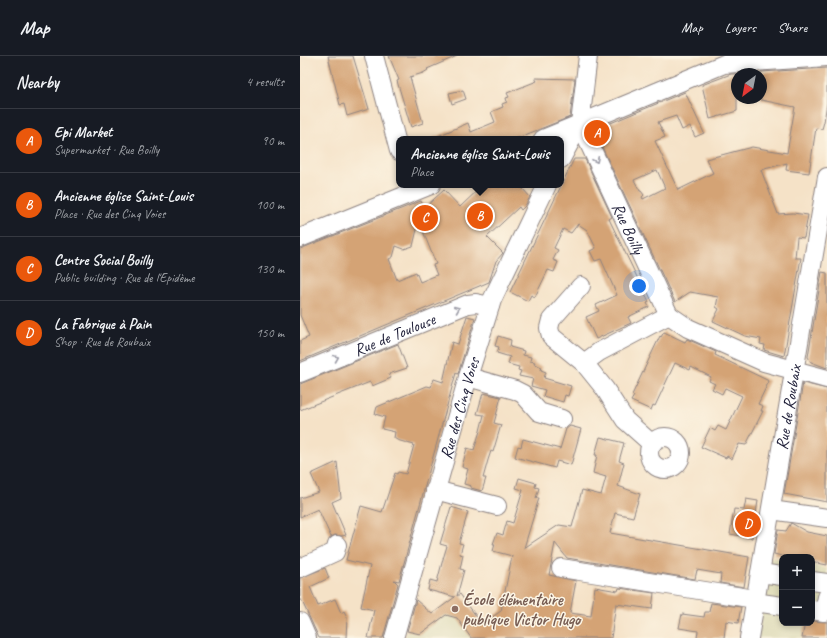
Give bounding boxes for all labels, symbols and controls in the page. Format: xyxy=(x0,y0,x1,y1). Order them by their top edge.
text: Map xyxy=(20,16,50,40)
text: Map xyxy=(681,19,703,36)
text: Layers xyxy=(725,19,756,36)
text: Share xyxy=(778,19,807,36)
north arrow xyxy=(731,68,767,104)
text: Nearby xyxy=(16,72,59,93)
text: 4 results xyxy=(246,74,284,90)
pin: A xyxy=(584,118,610,148)
text: Epi Market xyxy=(54,123,112,142)
text: A xyxy=(26,133,32,149)
text: 90 m xyxy=(262,133,284,149)
popup xyxy=(396,136,564,188)
text: Supermarket · Rue Boilly xyxy=(54,142,159,158)
text: Ancienne église Saint-Louis xyxy=(411,145,549,164)
one-way arrow xyxy=(591,156,599,163)
text: Place xyxy=(411,164,433,180)
text: Ancienne église Saint-Louis xyxy=(54,187,193,206)
text: B xyxy=(26,197,32,213)
text: 100 m xyxy=(256,197,284,213)
street label: Rue Boilly xyxy=(608,199,650,258)
pin: B xyxy=(467,201,493,231)
pin: C xyxy=(412,203,438,233)
text: Place · Rue des Cinq Voies xyxy=(54,206,165,222)
text: Centre Social Boilly xyxy=(54,251,152,270)
text: C xyxy=(26,261,32,277)
text: 130 m xyxy=(256,261,284,277)
text: Public building · Rue de l'Epidème xyxy=(54,270,194,286)
your location xyxy=(629,276,649,296)
one-way arrow xyxy=(452,306,460,314)
street label: Rue de Toulouse xyxy=(351,308,439,360)
text: La Fabrique à Pain xyxy=(54,315,152,334)
text: D xyxy=(25,325,33,341)
text: 150 m xyxy=(256,325,284,341)
text: Shop · Rue de Roubaix xyxy=(54,334,150,350)
street label: Rue des Cinq Voies xyxy=(435,354,484,461)
one-way arrow xyxy=(333,355,340,363)
street label: Rue de Roubaix xyxy=(771,362,806,451)
pin: D xyxy=(735,509,761,539)
map controls xyxy=(779,554,815,626)
button: + xyxy=(779,554,815,590)
place label: École élémentaire publique Victor Hugo xyxy=(463,589,582,630)
button: − xyxy=(779,590,815,626)
marker: École élémentaire publique Victor Hugo xyxy=(450,604,460,614)

